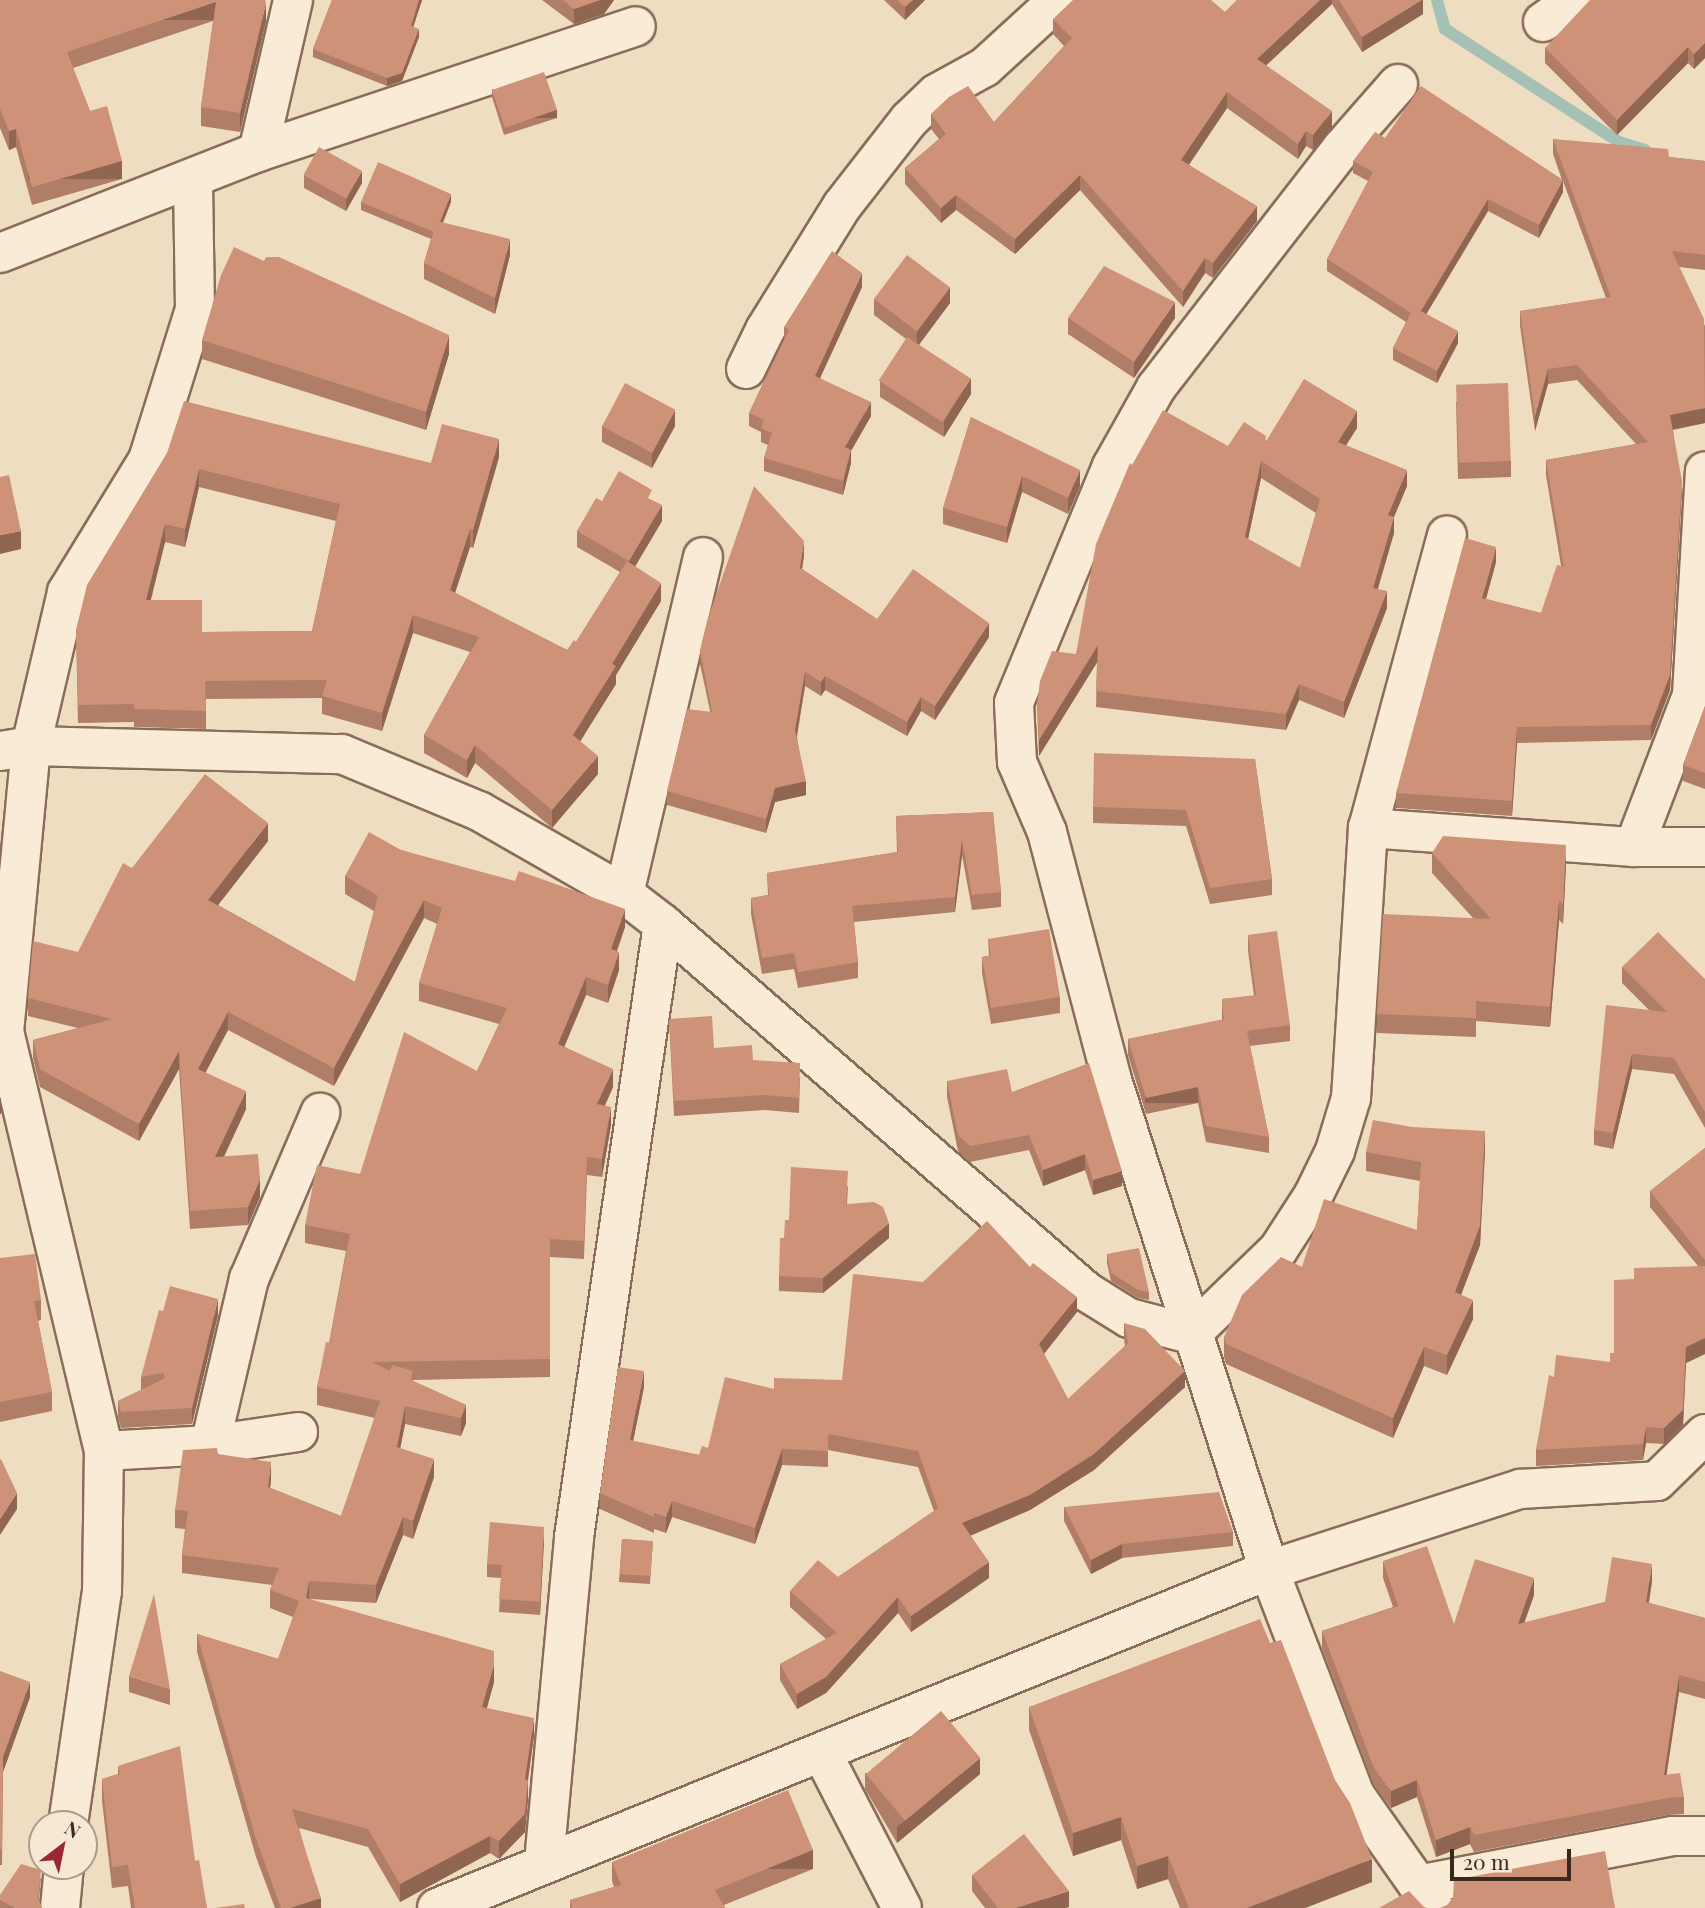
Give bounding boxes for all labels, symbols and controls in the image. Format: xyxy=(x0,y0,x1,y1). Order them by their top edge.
north arrow xyxy=(28,1810,98,1880)
text: N xyxy=(60,1814,86,1844)
scale bar xyxy=(1453,1834,1574,1878)
text: 20 m xyxy=(1463,1847,1510,1875)

